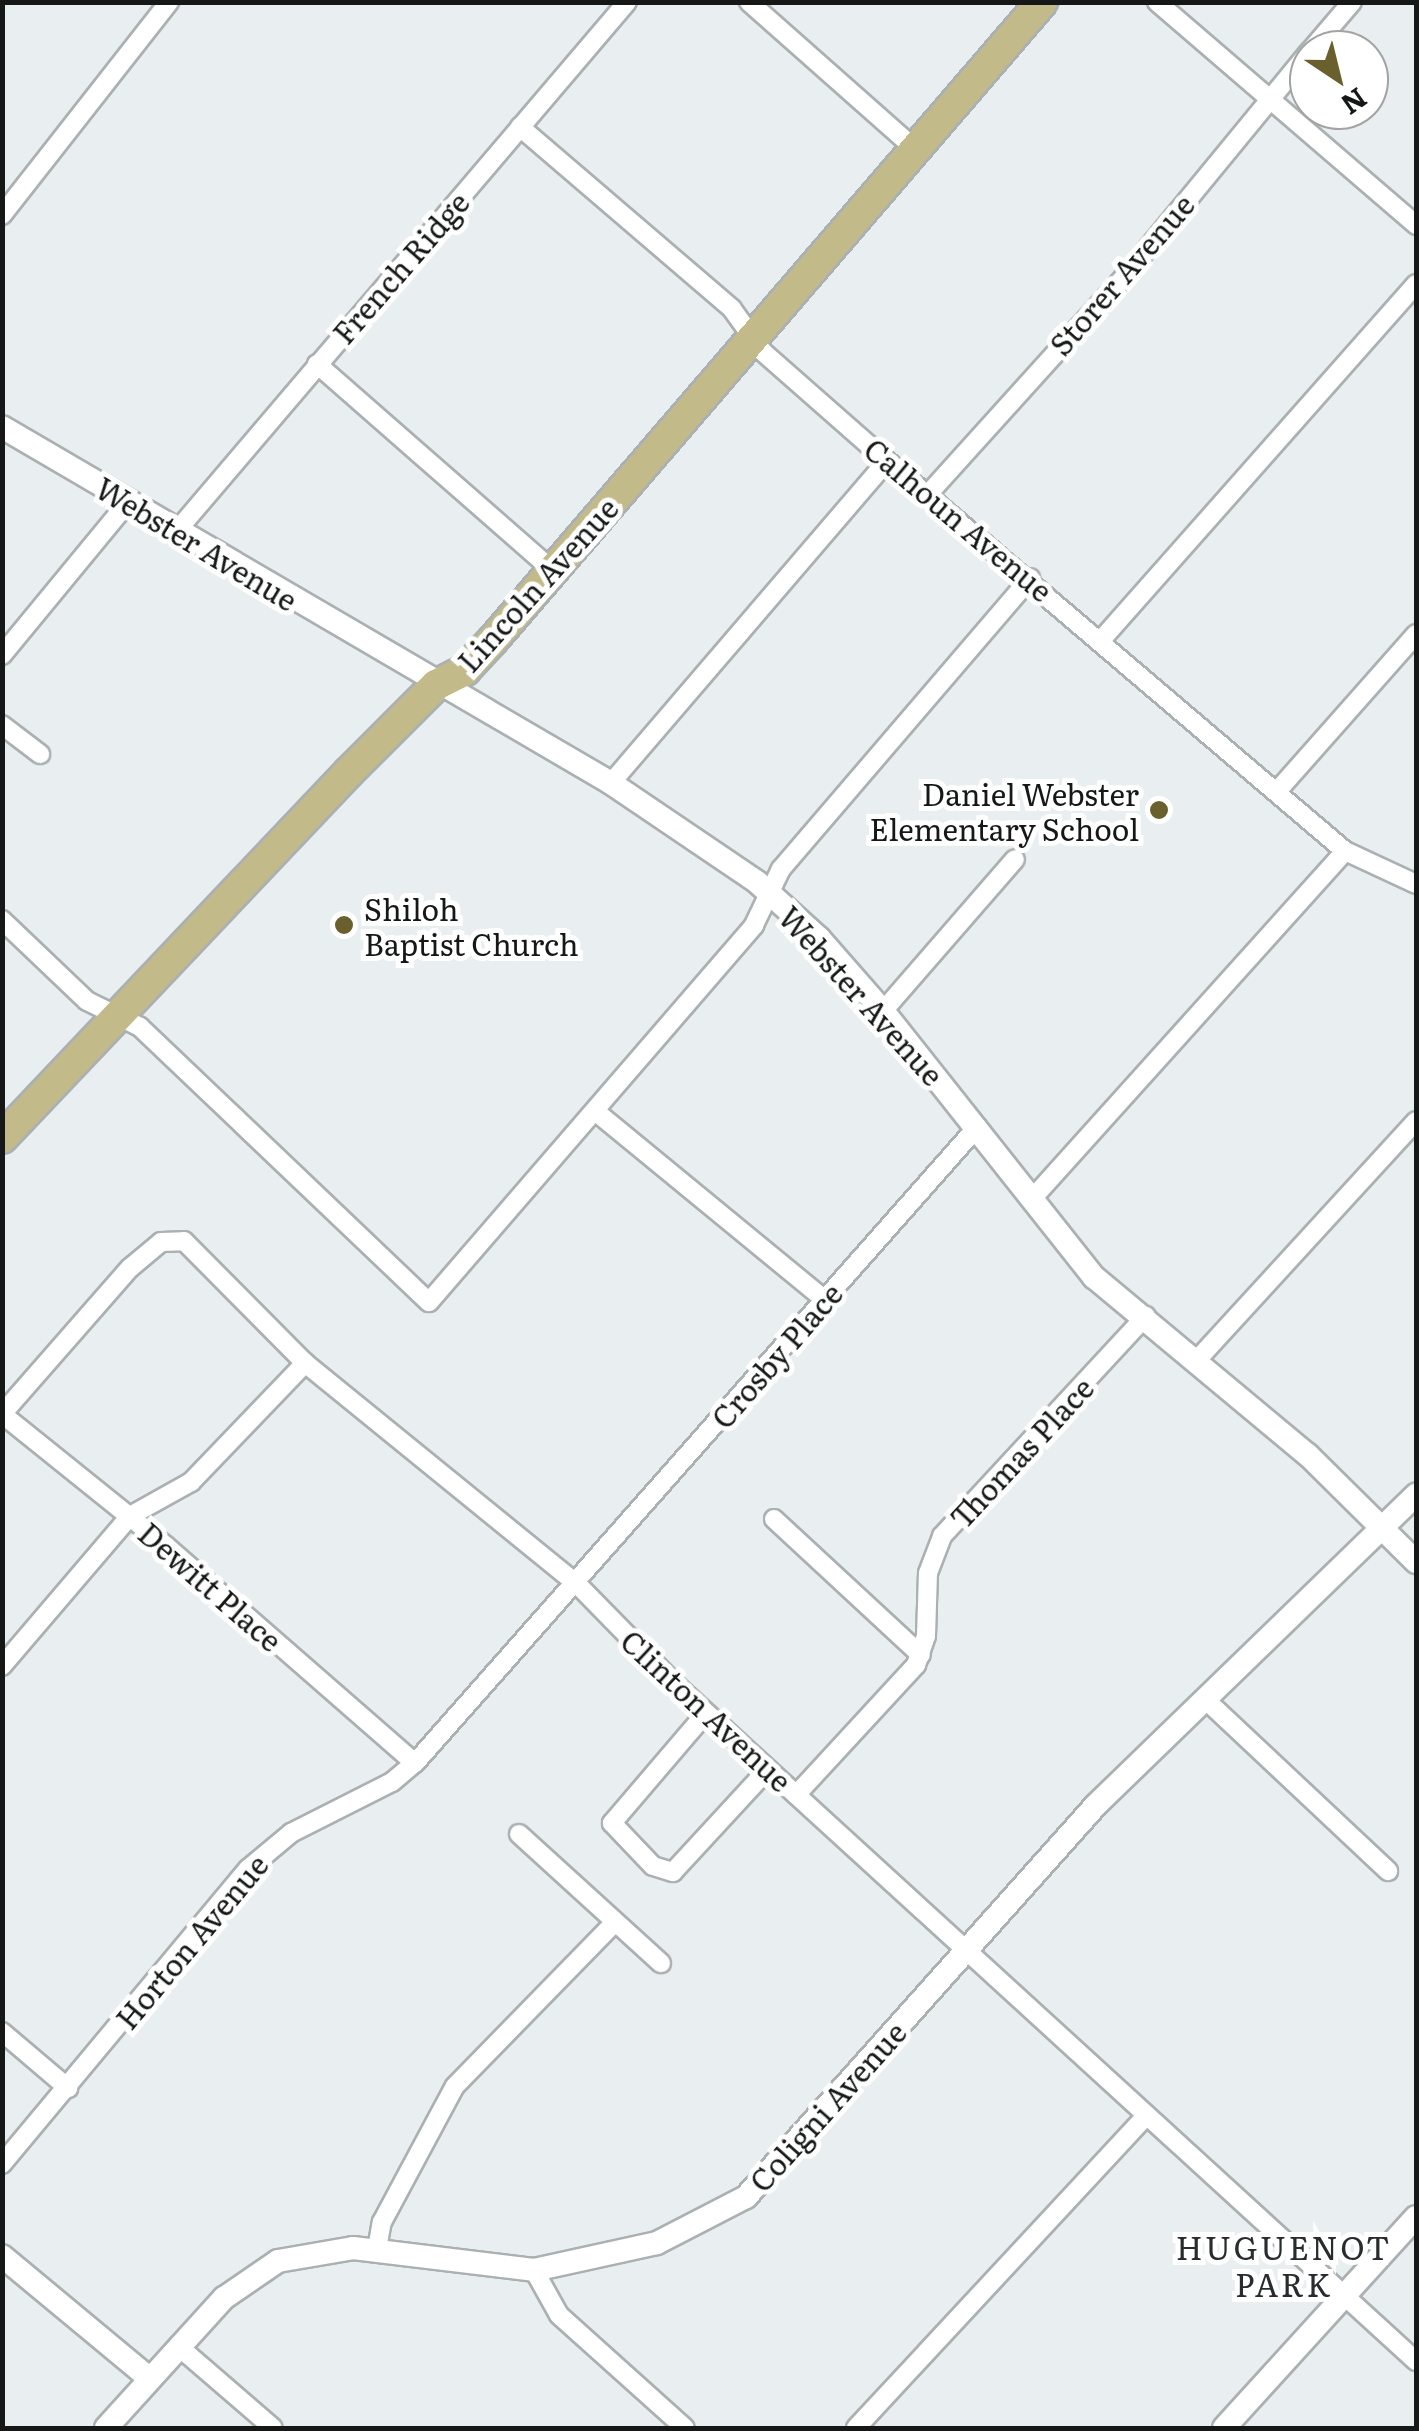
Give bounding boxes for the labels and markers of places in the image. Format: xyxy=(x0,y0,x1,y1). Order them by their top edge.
place label: Daniel Webster Elementary School xyxy=(870,775,1139,846)
marker: Daniel Webster Elementary School xyxy=(1148,799,1170,821)
place label: Shiloh Baptist Church xyxy=(364,890,579,960)
marker: Shiloh Baptist Church xyxy=(333,914,355,936)

